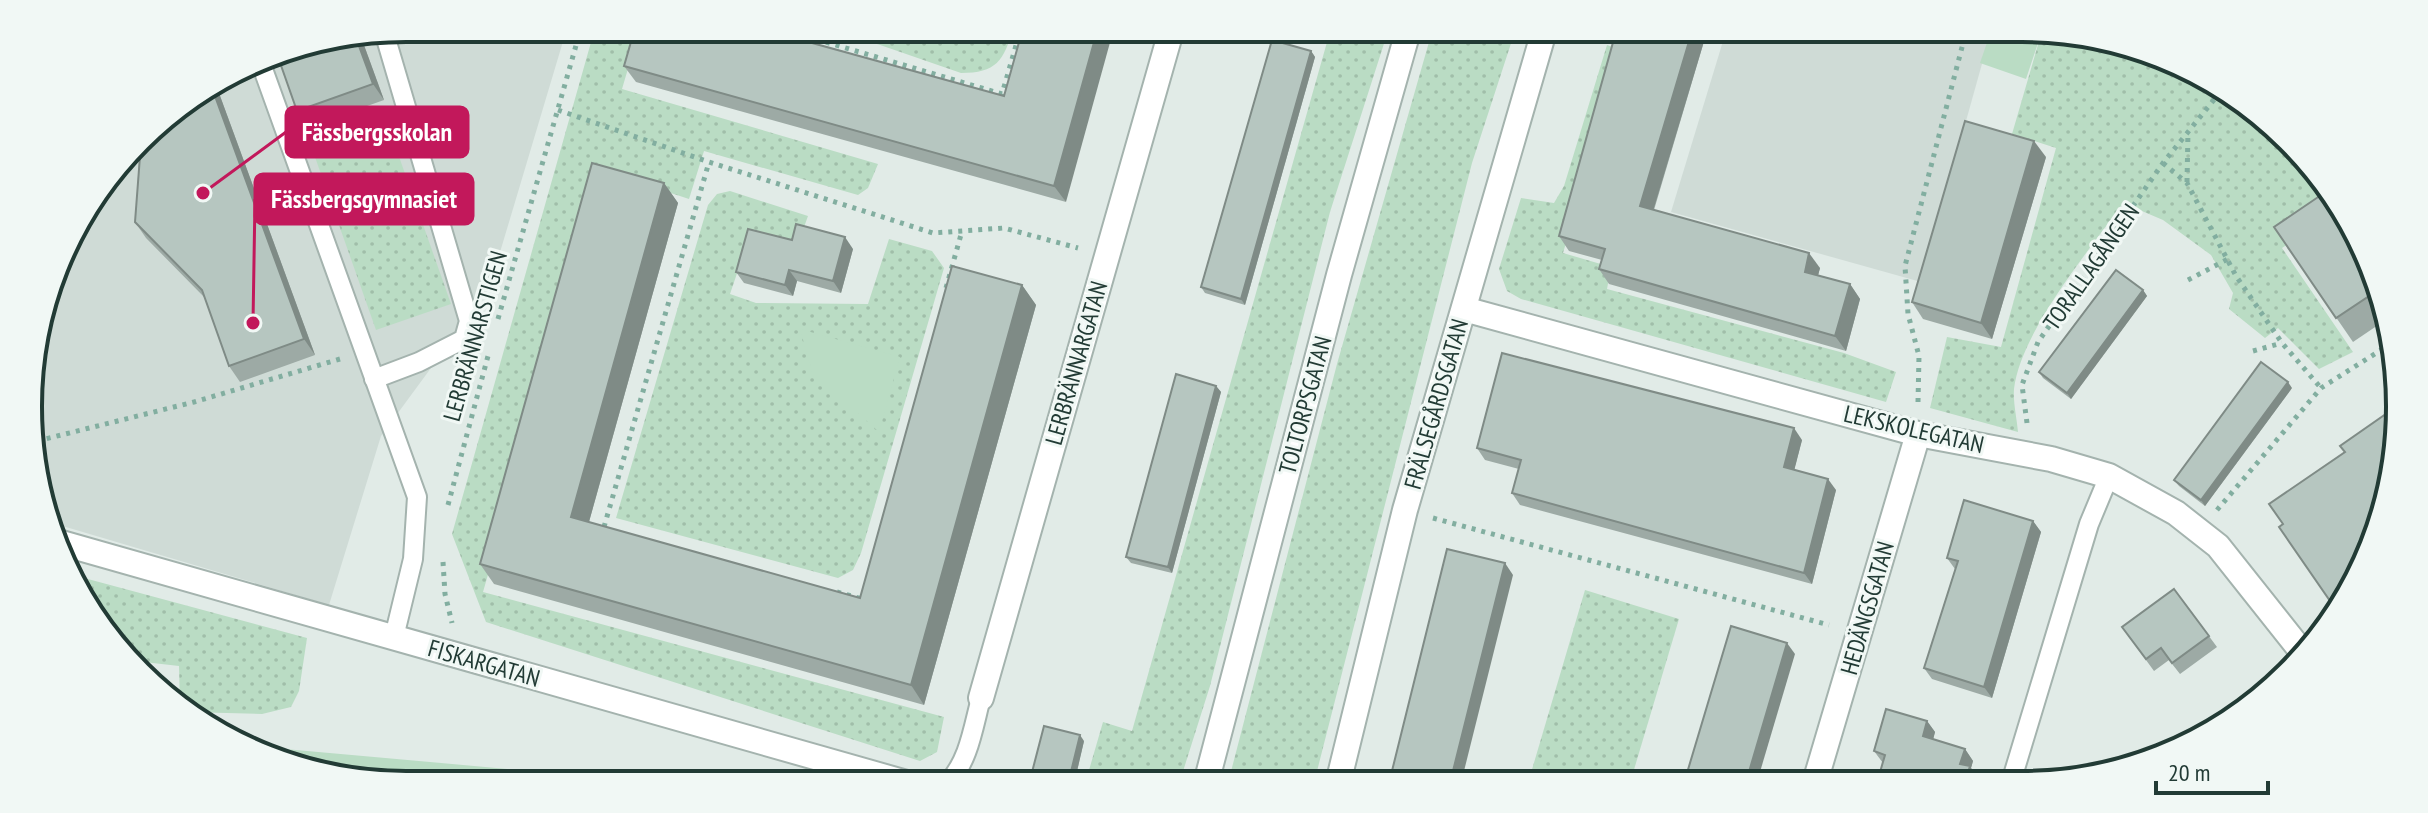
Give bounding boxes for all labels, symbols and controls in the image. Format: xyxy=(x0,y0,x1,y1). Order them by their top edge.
callout: Fässbergsskolan xyxy=(286,107,468,157)
text: Fässbergsskolan xyxy=(302,115,452,148)
callout: Fässbergsgymnasiet xyxy=(255,174,473,224)
text: Fässbergsgymnasiet xyxy=(271,182,457,215)
street label: TORALLAGÅNGEN xyxy=(2036,198,2146,336)
street label: LERBRÄNNARSTIGEN xyxy=(436,247,514,425)
street label: LERBRÄNNARGATAN xyxy=(1038,278,1114,448)
street label: FRÄLSEGÅRDSGATAN xyxy=(1397,315,1475,493)
street label: TOLTORPSGATAN xyxy=(1272,333,1338,477)
street label: LEKSKOLEGATAN xyxy=(1841,398,1987,460)
street label: HEDÄNGSGATAN xyxy=(1833,538,1901,678)
street label: FISKARGATAN xyxy=(425,632,543,694)
scale bar xyxy=(2156,745,2268,795)
text: 20 m xyxy=(2168,757,2210,788)

